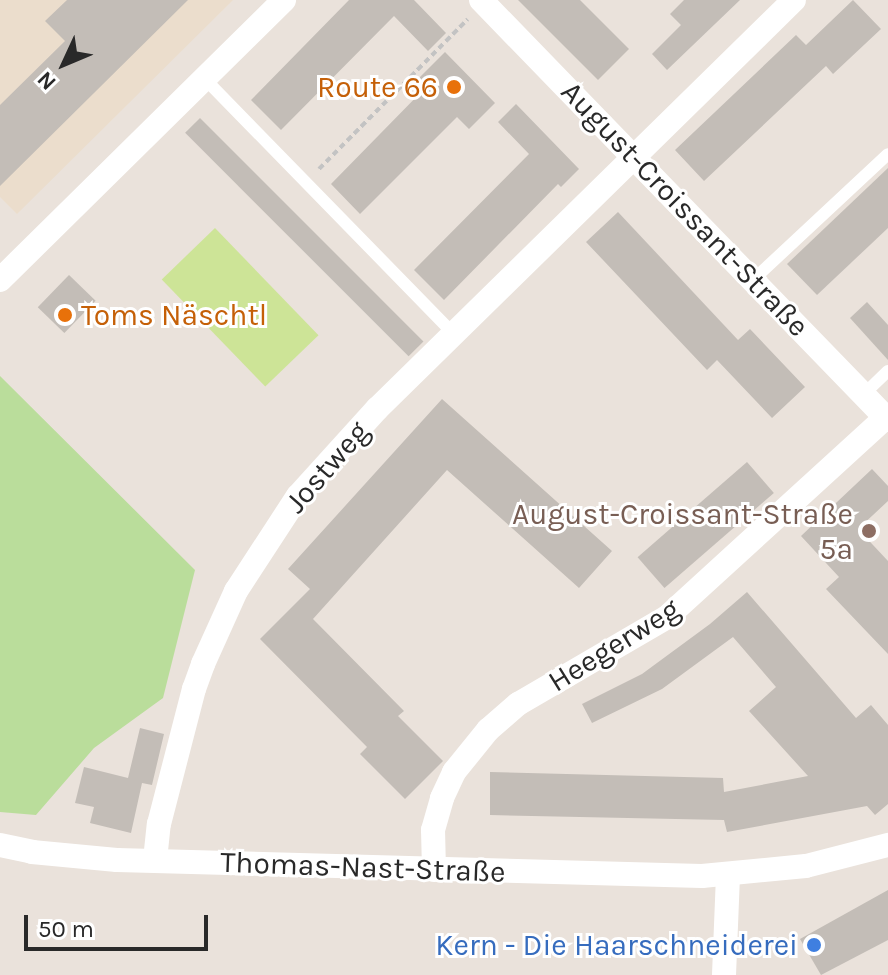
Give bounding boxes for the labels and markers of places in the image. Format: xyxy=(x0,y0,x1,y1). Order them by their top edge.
place label: Route 66 xyxy=(317,69,438,105)
marker: Route 66 xyxy=(445,78,463,96)
place label: Toms Näschtl xyxy=(81,297,267,333)
marker: Toms Näschtl xyxy=(56,306,74,324)
place label: August-Croissant-Straße 5a xyxy=(512,496,853,566)
marker: August-Croissant-Straße 5a xyxy=(860,522,878,540)
place label: Kern - Die Haarschneiderei xyxy=(435,927,798,963)
marker: Kern - Die Haarschneiderei xyxy=(805,936,823,954)

